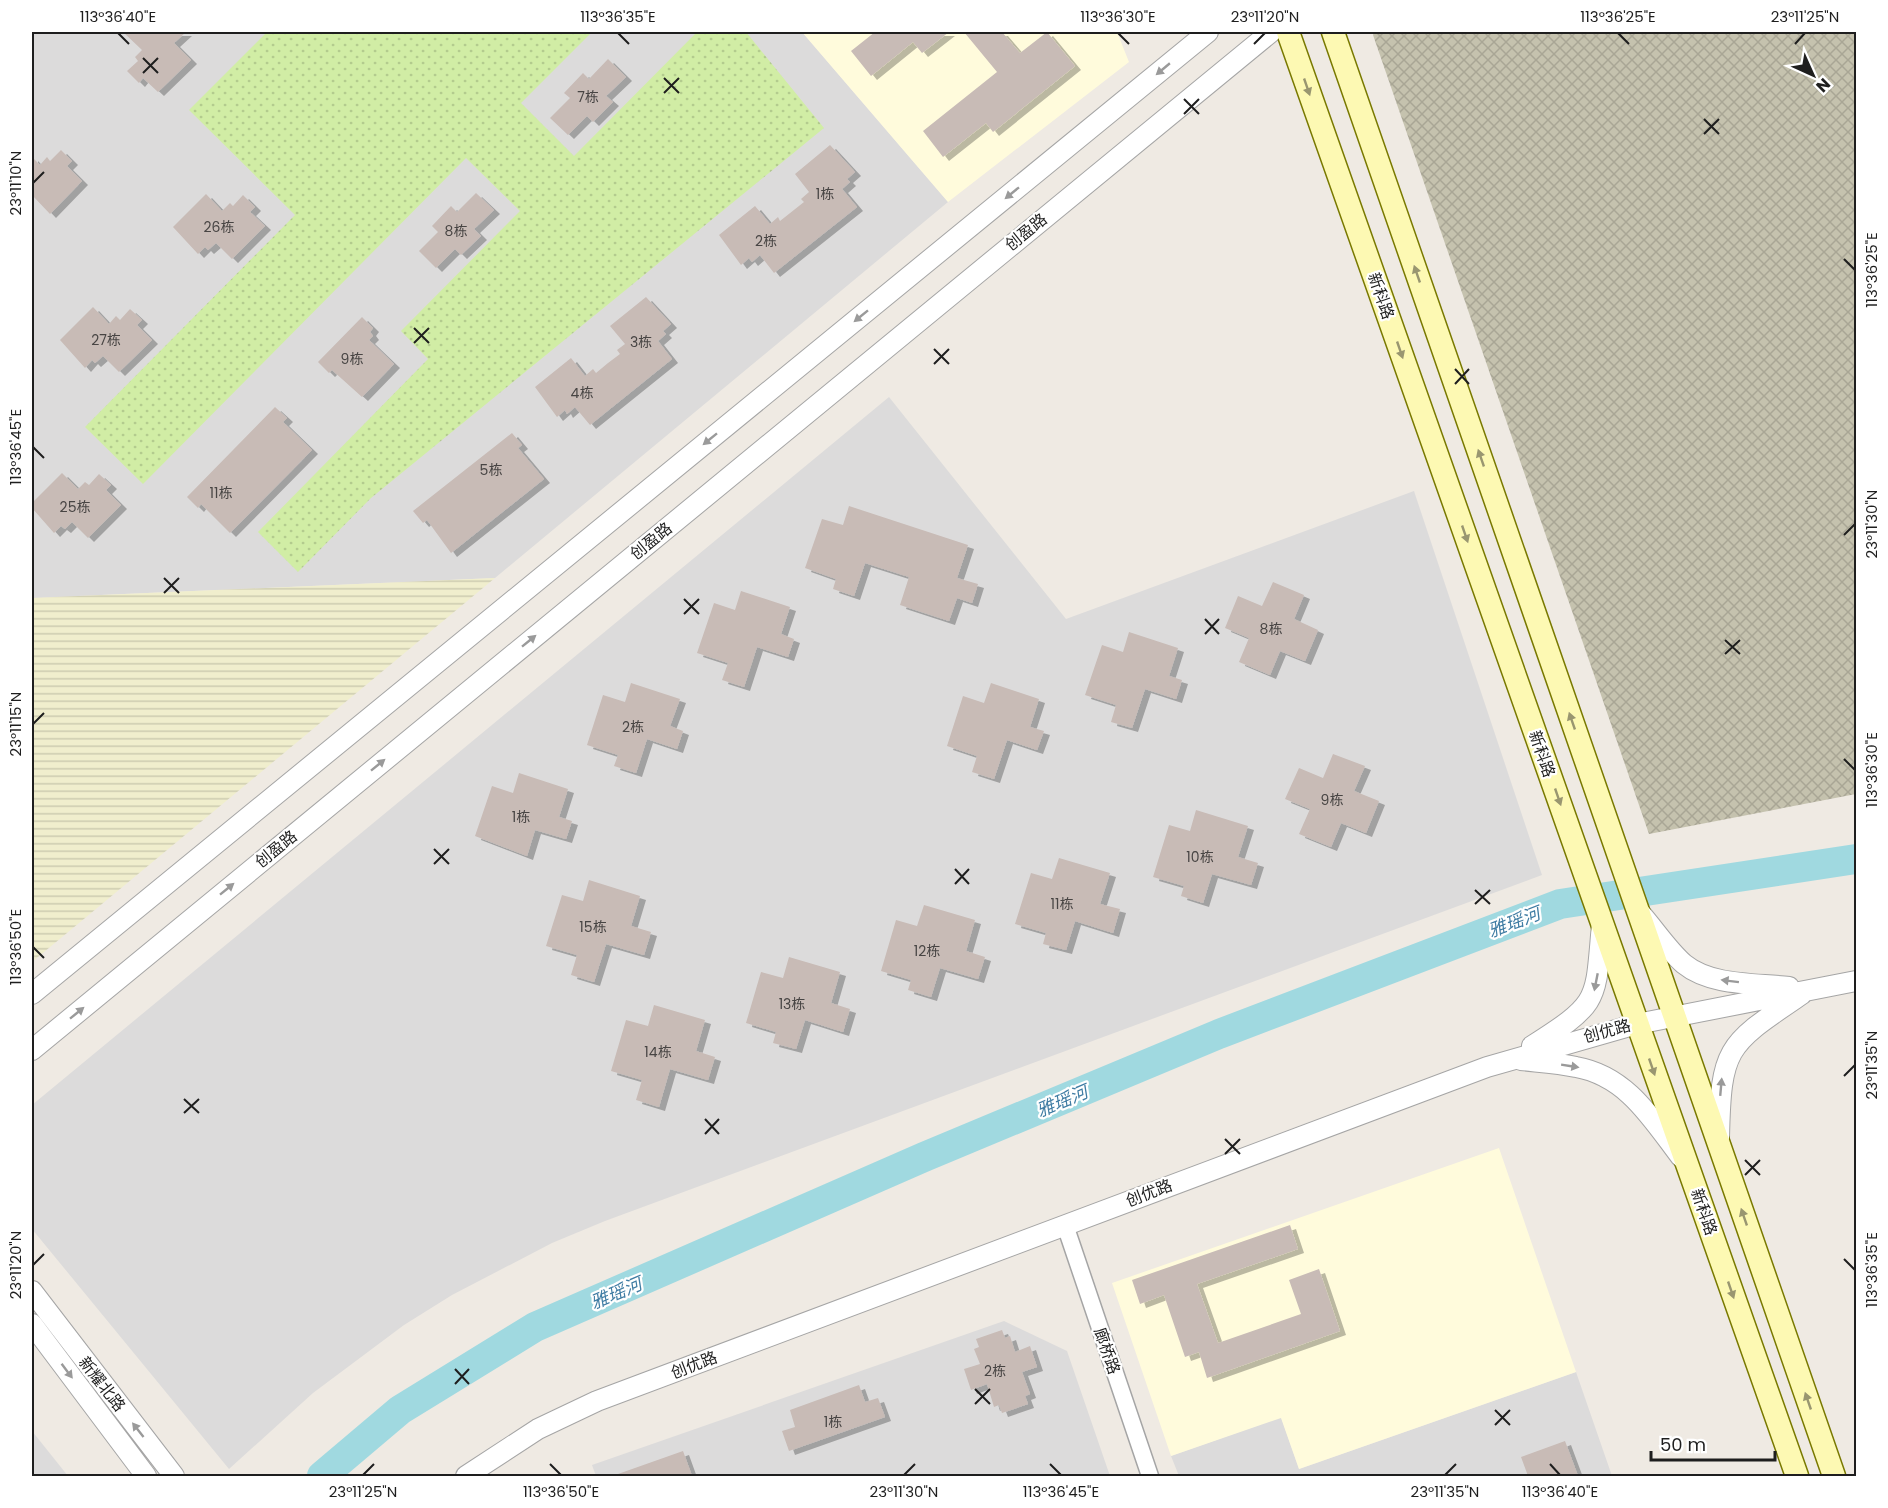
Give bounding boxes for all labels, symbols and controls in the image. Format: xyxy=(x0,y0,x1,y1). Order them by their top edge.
text: 113°36'40"E xyxy=(80,6,156,27)
text: 113°36'35"E xyxy=(580,6,656,27)
text: 113°36'30"E xyxy=(1080,6,1156,27)
text: 23°11'20"N xyxy=(1231,6,1299,27)
text: 113°36'25"E xyxy=(1580,6,1656,27)
text: 23°11'25"N xyxy=(1771,6,1839,27)
north arrow xyxy=(1783,45,1843,105)
one-way arrow xyxy=(1156,62,1171,75)
text: N xyxy=(1811,73,1836,98)
one-way arrow xyxy=(1303,78,1313,96)
house number: 7栋 xyxy=(577,87,599,107)
text: 23°11'10"N xyxy=(5,151,26,215)
house number: 1栋 xyxy=(816,184,834,204)
one-way arrow xyxy=(1004,186,1020,199)
street label: 创盈路 xyxy=(1000,208,1052,256)
house number: 26栋 xyxy=(204,217,234,237)
house number: 8栋 xyxy=(445,221,467,241)
house number: 2栋 xyxy=(755,231,777,251)
text: 113°36'25"E xyxy=(1861,232,1882,308)
one-way arrow xyxy=(1411,264,1421,282)
street label: 新科路 xyxy=(1362,270,1400,322)
one-way arrow xyxy=(854,309,869,322)
house number: 27栋 xyxy=(91,330,121,350)
house number: 3栋 xyxy=(630,332,652,352)
one-way arrow xyxy=(1396,341,1406,359)
house number: 9栋 xyxy=(341,349,363,369)
house number: 4栋 xyxy=(571,383,593,403)
text: 113°36'45"E xyxy=(5,409,26,485)
one-way arrow xyxy=(702,433,718,446)
one-way arrow xyxy=(1475,449,1485,467)
house number: 5栋 xyxy=(480,460,502,480)
house number: 11栋 xyxy=(210,483,232,503)
text: 23°11'30"N xyxy=(1861,490,1882,558)
house number: 25栋 xyxy=(60,497,90,517)
street label: 创盈路 xyxy=(625,517,677,565)
one-way arrow xyxy=(1460,525,1470,543)
house number: 8栋 xyxy=(1260,619,1282,639)
one-way arrow xyxy=(521,636,536,648)
text: 23°11'15"N xyxy=(5,692,26,756)
one-way arrow xyxy=(1567,712,1577,730)
house number: 2栋 xyxy=(622,717,644,737)
street label: 新科路 xyxy=(1523,728,1561,780)
text: 113°36'30"E xyxy=(1861,732,1882,808)
one-way arrow xyxy=(370,759,385,772)
one-way arrow xyxy=(1553,788,1563,806)
house number: 9栋 xyxy=(1321,790,1343,810)
house number: 1栋 xyxy=(512,807,530,827)
street label: 创盈路 xyxy=(250,825,302,873)
house number: 10栋 xyxy=(1186,847,1214,867)
one-way arrow xyxy=(219,883,234,896)
house number: 11栋 xyxy=(1051,894,1073,914)
water label: 雅瑶河 xyxy=(1484,900,1546,943)
text: 113°36'50"E xyxy=(5,909,26,985)
house number: 15栋 xyxy=(579,917,607,937)
house number: 12栋 xyxy=(914,941,940,961)
one-way arrow xyxy=(1591,972,1600,991)
one-way arrow xyxy=(1721,976,1740,985)
house number: 13栋 xyxy=(779,994,805,1014)
one-way arrow xyxy=(69,1006,85,1019)
street label: 创优路 xyxy=(1581,1014,1633,1048)
text: 23°11'35"N xyxy=(1861,1031,1882,1099)
house number: 14栋 xyxy=(644,1042,672,1062)
one-way arrow xyxy=(1648,1058,1658,1076)
one-way arrow xyxy=(1561,1062,1580,1071)
one-way arrow xyxy=(1716,1077,1726,1096)
water label: 雅瑶河 xyxy=(1032,1078,1094,1123)
street label: 创优路 xyxy=(1122,1174,1176,1212)
street label: 新科路 xyxy=(1685,1186,1723,1238)
one-way arrow xyxy=(1739,1208,1749,1226)
text: 23°11'20"N xyxy=(5,1231,26,1299)
text: 113°36'35"E xyxy=(1861,1232,1882,1308)
water label: 雅瑶河 xyxy=(586,1270,648,1315)
one-way arrow xyxy=(1727,1281,1737,1299)
street label: 廊桥路 xyxy=(1088,1325,1126,1377)
street label: 创优路 xyxy=(667,1346,721,1384)
street label: 新耀北路 xyxy=(73,1352,131,1416)
house number: 2栋 xyxy=(984,1361,1006,1381)
one-way arrow xyxy=(60,1363,72,1378)
one-way arrow xyxy=(1803,1392,1813,1410)
house number: 1栋 xyxy=(824,1412,842,1432)
one-way arrow xyxy=(132,1422,144,1438)
scale bar xyxy=(1651,1424,1776,1462)
text: 50 m xyxy=(1660,1432,1706,1457)
text: 23°11'25"N xyxy=(329,1481,397,1502)
text: 113°36'50"E xyxy=(523,1481,599,1502)
text: 23°11'30"N xyxy=(870,1481,938,1502)
text: 113°36'45"E xyxy=(1023,1481,1099,1502)
text: 23°11'35"N xyxy=(1411,1481,1479,1502)
text: 113°36'40"E xyxy=(1522,1481,1598,1502)

